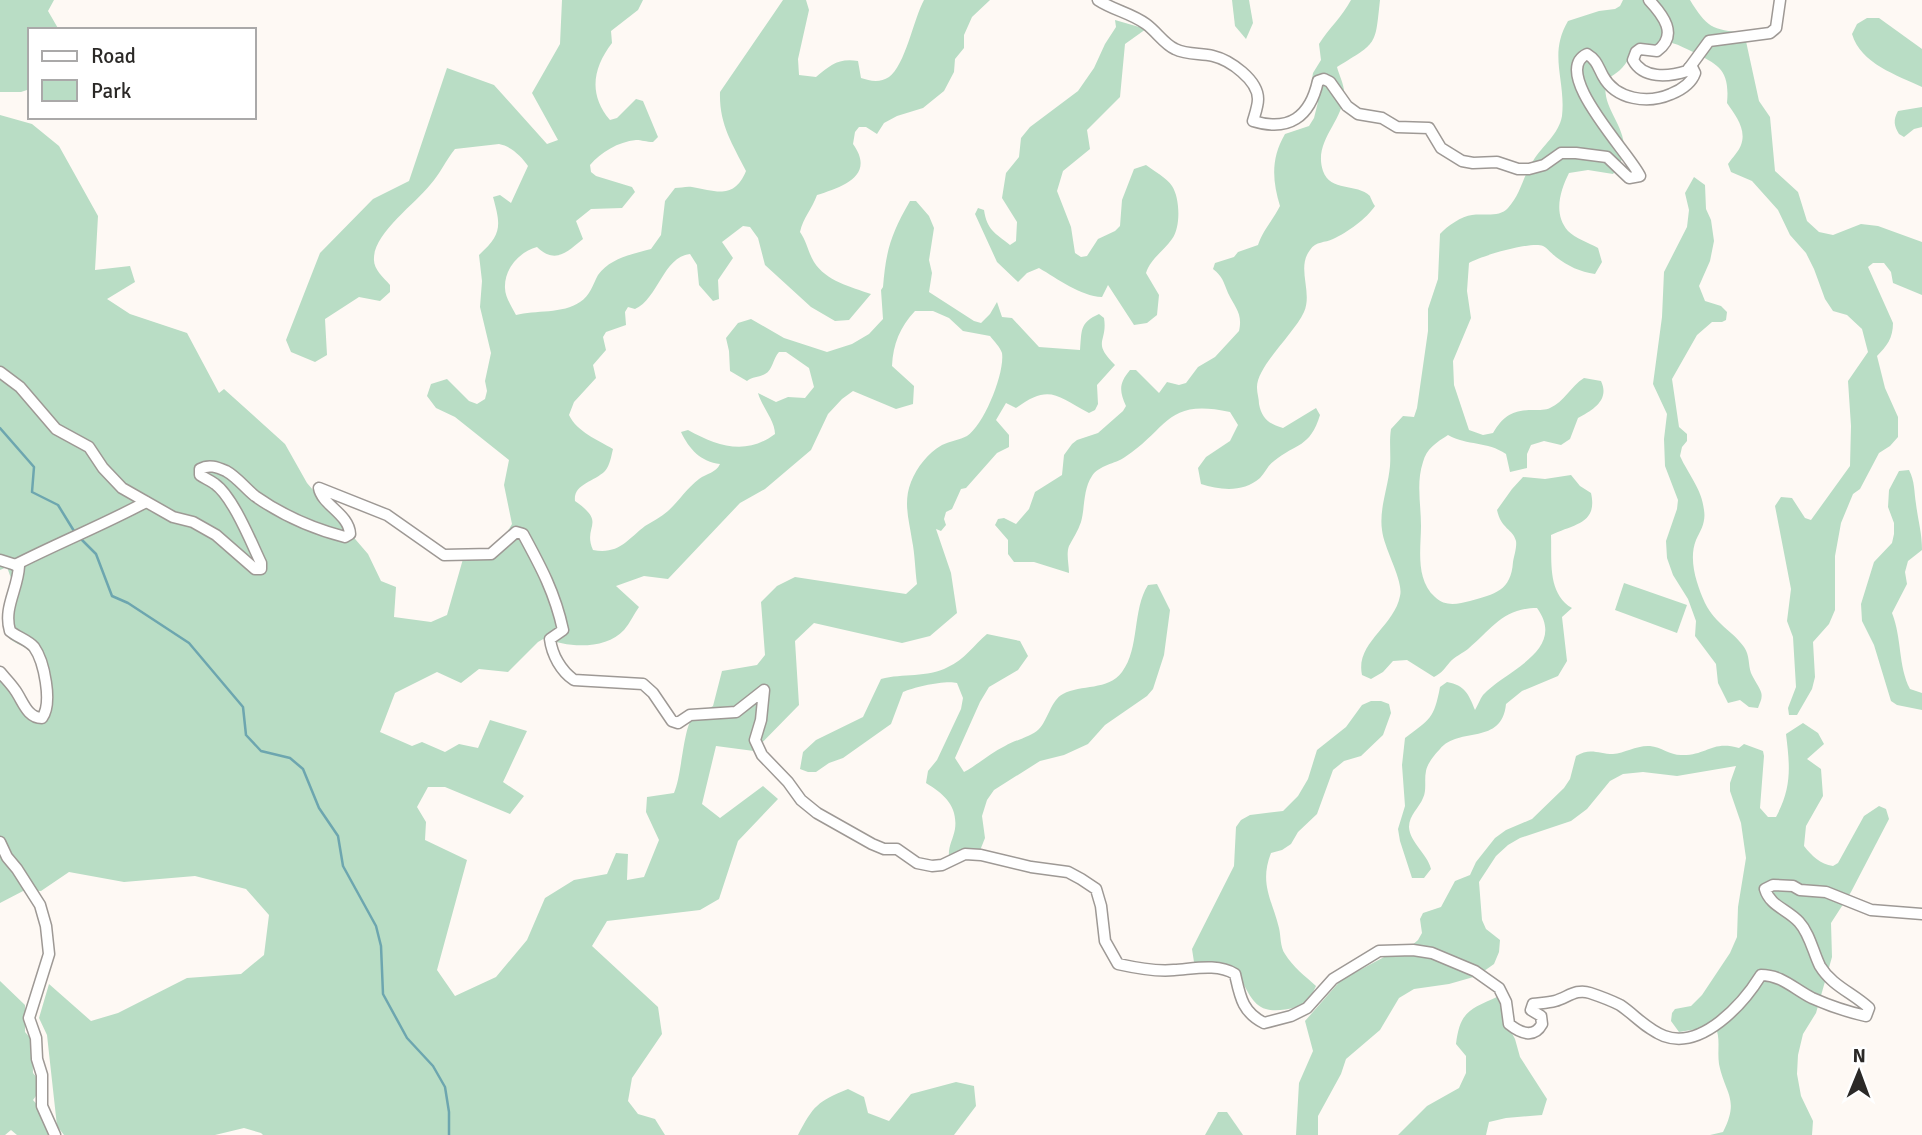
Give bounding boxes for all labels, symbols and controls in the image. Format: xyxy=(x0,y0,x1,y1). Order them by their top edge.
legend xyxy=(28,28,256,119)
text: Road xyxy=(91,43,136,69)
text: Park xyxy=(91,78,132,104)
north arrow xyxy=(1824,1037,1894,1107)
text: N xyxy=(1852,1044,1866,1068)

